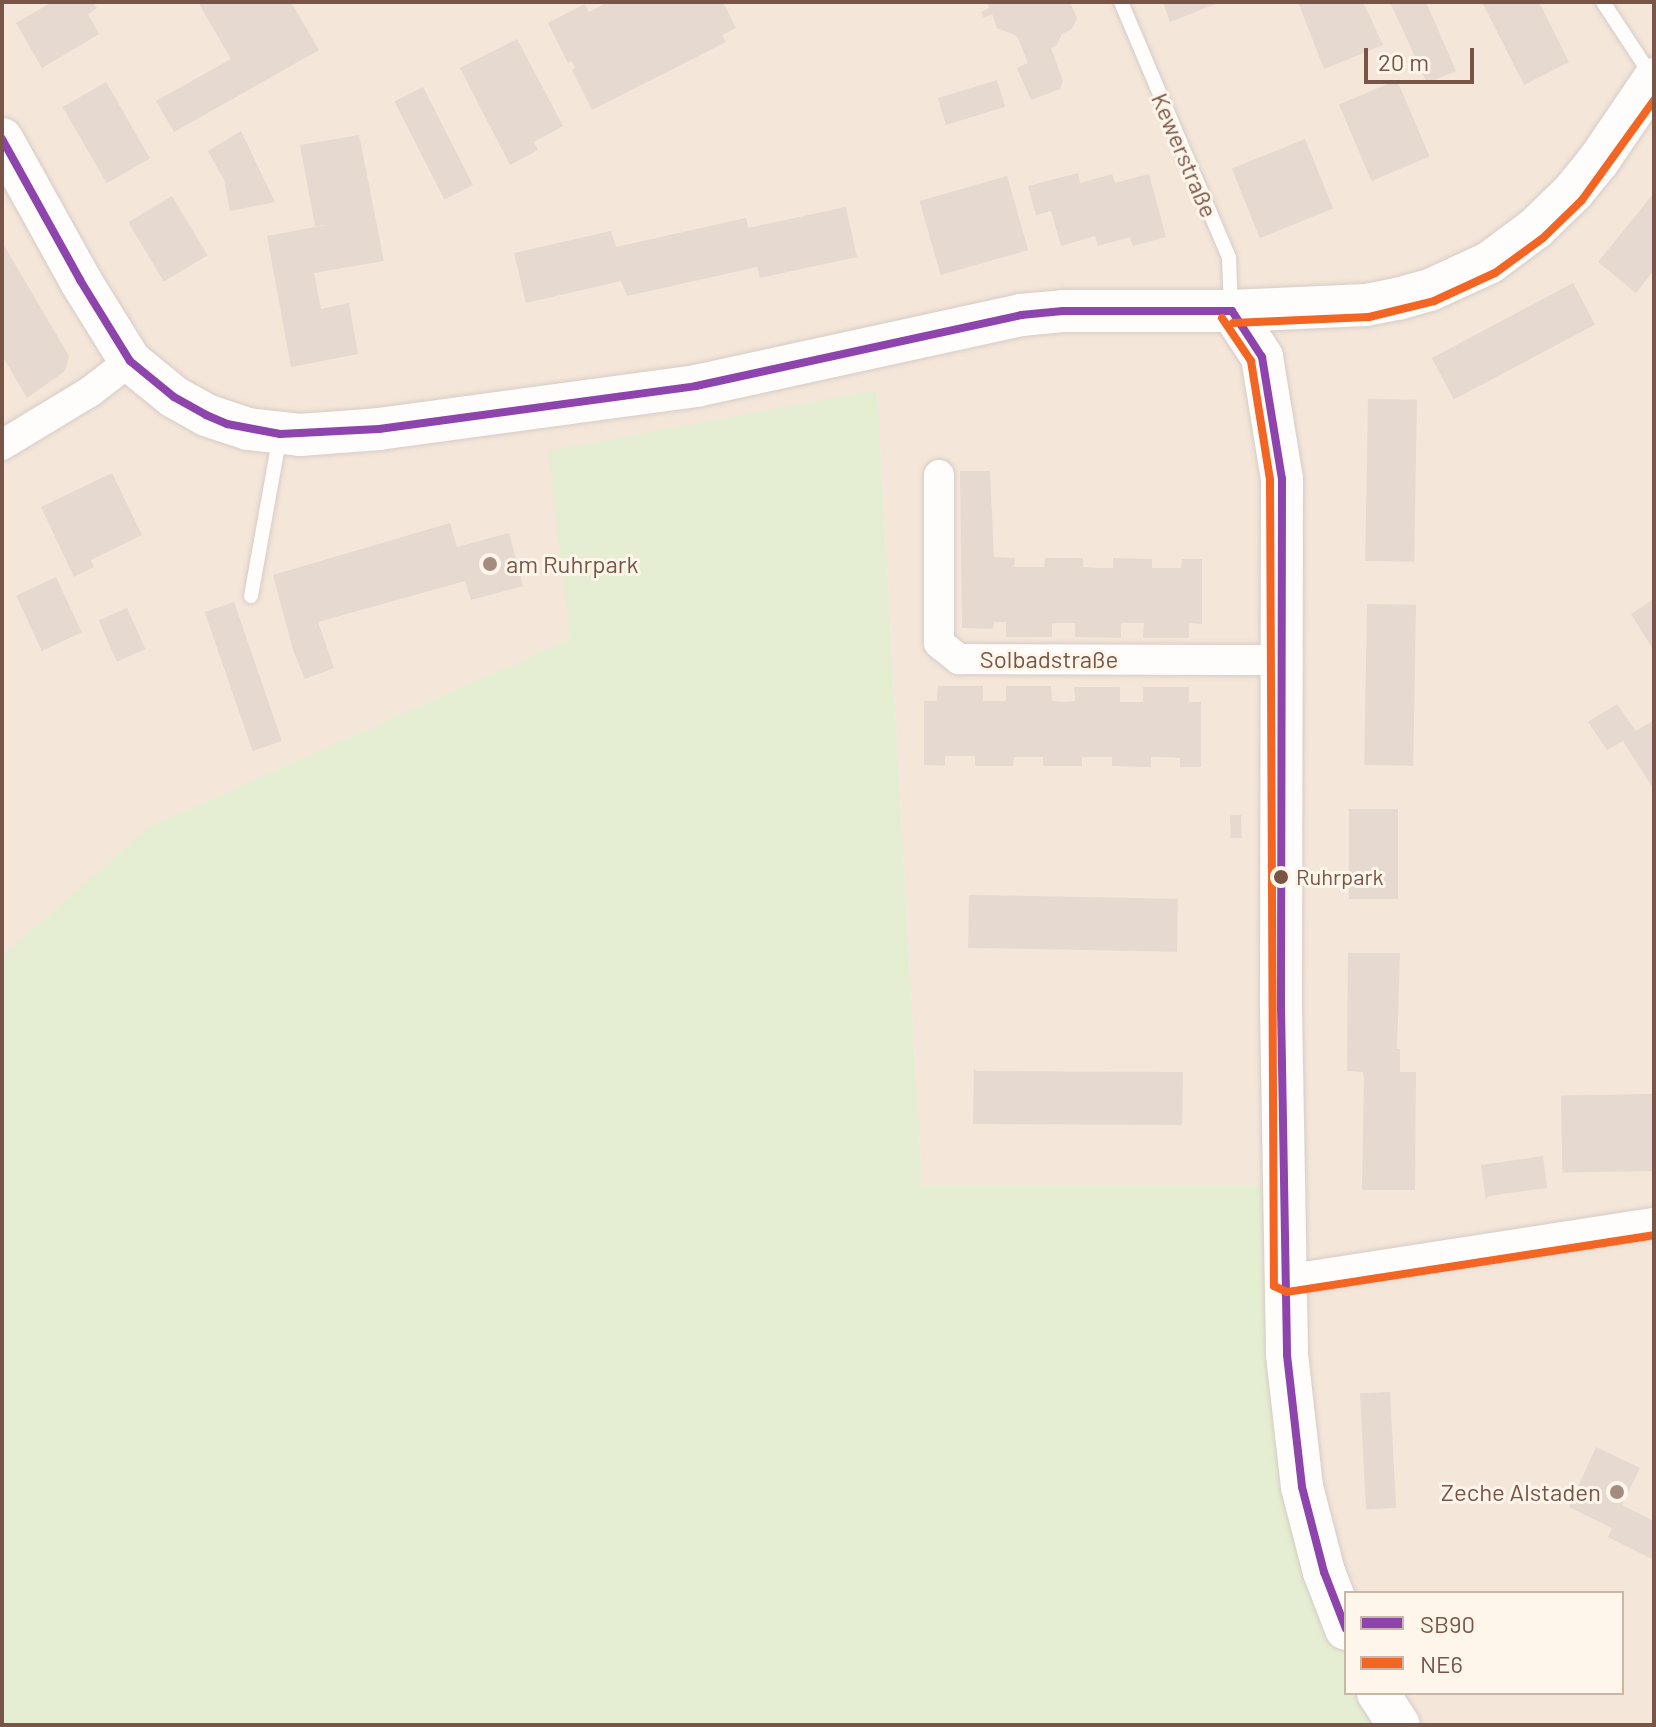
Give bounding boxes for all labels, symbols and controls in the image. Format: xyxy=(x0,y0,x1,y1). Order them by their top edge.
scale bar xyxy=(1368,32,1478,82)
text: 20 m xyxy=(1378,47,1429,76)
street label: Kewerstraße xyxy=(1146,88,1224,222)
place label: am Ruhrpark xyxy=(506,550,638,578)
marker: am Ruhrpark xyxy=(481,555,499,573)
street label: Solbadstraße xyxy=(980,645,1118,673)
place label: Ruhrpark xyxy=(1296,864,1384,890)
marker: Ruhrpark xyxy=(1273,869,1289,885)
place label: Zeche Alstaden xyxy=(1441,1478,1601,1506)
marker: Zeche Alstaden xyxy=(1608,1483,1626,1501)
legend xyxy=(1344,1591,1624,1695)
text: SB90 xyxy=(1420,1609,1475,1638)
text: NE6 xyxy=(1420,1649,1463,1678)

